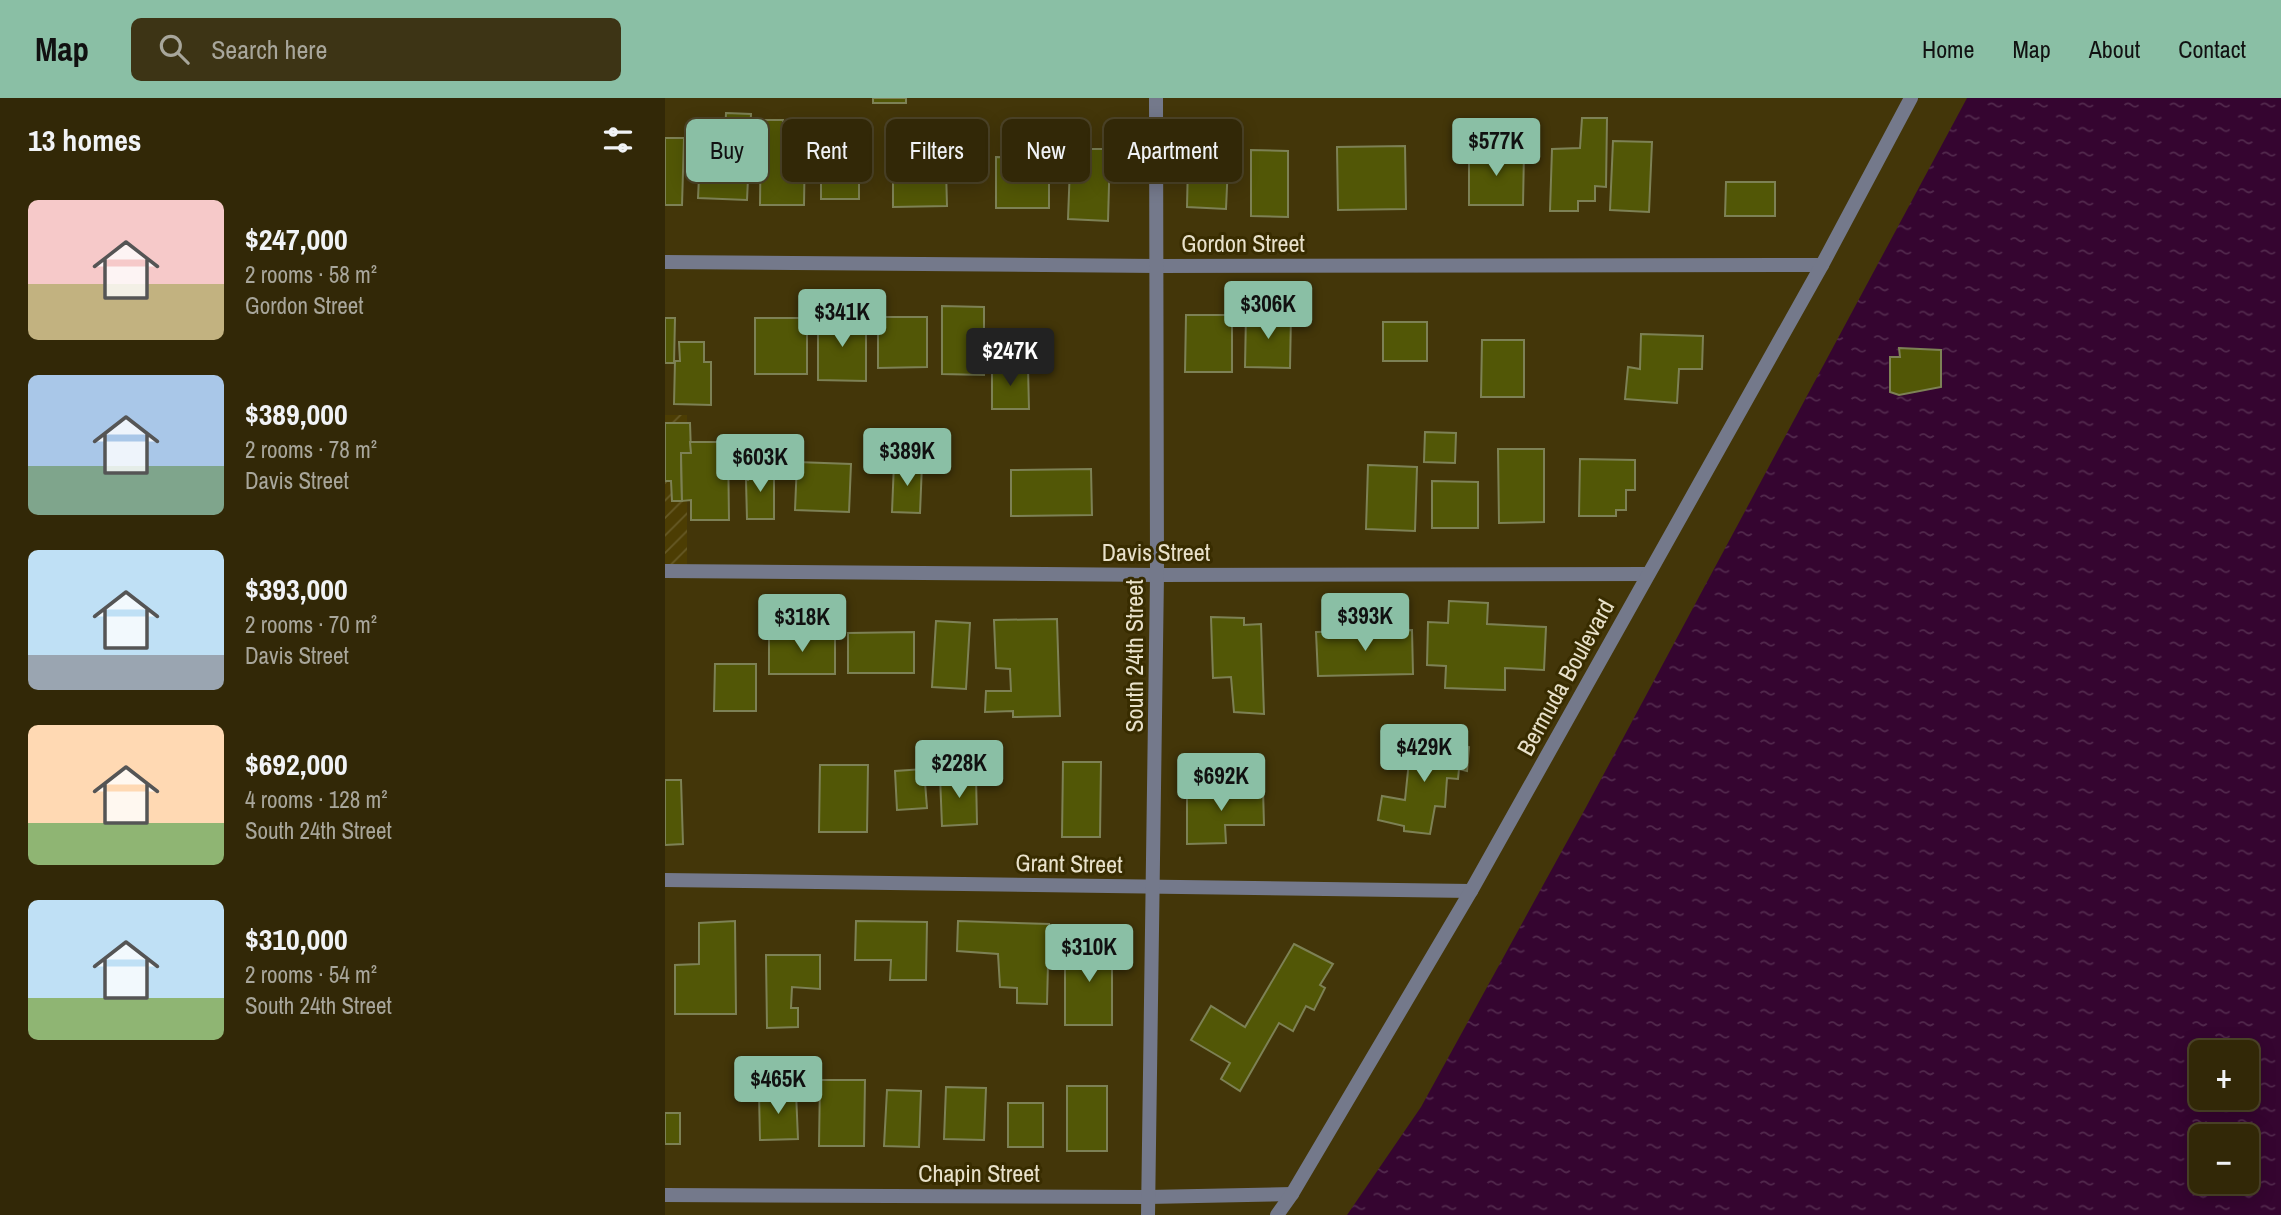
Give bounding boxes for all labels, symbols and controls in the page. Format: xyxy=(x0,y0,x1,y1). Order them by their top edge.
search box xyxy=(131,18,621,81)
text: Map xyxy=(35,27,89,71)
icon: search xyxy=(155,30,193,68)
text: Search here xyxy=(211,32,327,67)
text: Home xyxy=(1922,33,1974,65)
text: Map xyxy=(2012,33,2051,65)
text: About xyxy=(2089,33,2140,65)
text: Contact xyxy=(2178,33,2246,65)
pin: $577K xyxy=(1447,118,1545,178)
chip: Buy xyxy=(686,119,768,182)
chip: Rent xyxy=(782,119,872,182)
chip: Filters xyxy=(886,119,988,182)
chip: New xyxy=(1002,119,1090,182)
chip: Apartment xyxy=(1104,119,1242,182)
text: 13 homes xyxy=(28,120,142,160)
icon: filters xyxy=(599,121,637,159)
text: $577K xyxy=(1468,125,1524,156)
text: $247,000 xyxy=(245,219,348,259)
street label: Gordon Street xyxy=(1181,227,1305,259)
icon: home xyxy=(84,228,168,312)
text: 2 rooms · 58 m² xyxy=(245,259,377,290)
pin: $306K xyxy=(1219,282,1317,341)
text: $306K xyxy=(1240,288,1296,319)
pin: $341K xyxy=(793,289,891,349)
text: Gordon Street xyxy=(245,290,363,321)
text: $341K xyxy=(814,296,870,327)
pin: $247K xyxy=(961,328,1059,388)
text: $247K xyxy=(982,335,1038,366)
text: $389,000 xyxy=(245,394,348,434)
icon: home xyxy=(84,403,168,487)
pin: $389K xyxy=(858,428,956,488)
text: 2 rooms · 78 m² xyxy=(245,434,377,465)
pin: $603K xyxy=(711,434,809,494)
text: $389K xyxy=(879,435,935,466)
text: $603K xyxy=(732,441,788,472)
text: Davis Street xyxy=(245,465,349,496)
street label: Davis Street xyxy=(1102,536,1211,568)
text: $393,000 xyxy=(245,569,348,609)
icon: home xyxy=(84,578,168,662)
street label: South 24th Street xyxy=(1118,579,1150,733)
street label: Bermuda Boulevard xyxy=(1509,593,1621,761)
pin: $318K xyxy=(753,594,851,654)
pin: $393K xyxy=(1316,594,1414,653)
text: $393K xyxy=(1337,600,1393,631)
text: $318K xyxy=(774,601,830,632)
text: 2 rooms · 70 m² xyxy=(245,609,377,640)
text: Davis Street xyxy=(245,640,349,671)
pin: $429K xyxy=(1375,724,1473,784)
text: $429K xyxy=(1396,731,1452,762)
pin: $228K xyxy=(910,740,1008,800)
text: $692,000 xyxy=(245,744,348,784)
text: $228K xyxy=(931,747,987,778)
icon: home xyxy=(84,753,168,837)
pin: $692K xyxy=(1172,754,1270,813)
text: $692K xyxy=(1193,760,1249,791)
text: 4 rooms · 128 m² xyxy=(245,784,388,815)
text: South 24th Street xyxy=(245,815,392,846)
street label: Grant Street xyxy=(1015,846,1123,880)
text: $310,000 xyxy=(245,919,348,959)
pin: $310K xyxy=(1040,924,1138,984)
icon: home xyxy=(84,928,168,1012)
text: $310K xyxy=(1061,931,1117,962)
text: 2 rooms · 54 m² xyxy=(245,959,377,990)
text: South 24th Street xyxy=(245,990,392,1021)
map controls xyxy=(2189,1040,2259,1194)
button: + xyxy=(2189,1040,2259,1110)
pin: $465K xyxy=(729,1056,827,1116)
text: $465K xyxy=(750,1063,806,1094)
button: − xyxy=(2189,1124,2259,1194)
street label: Chapin Street xyxy=(918,1157,1040,1189)

